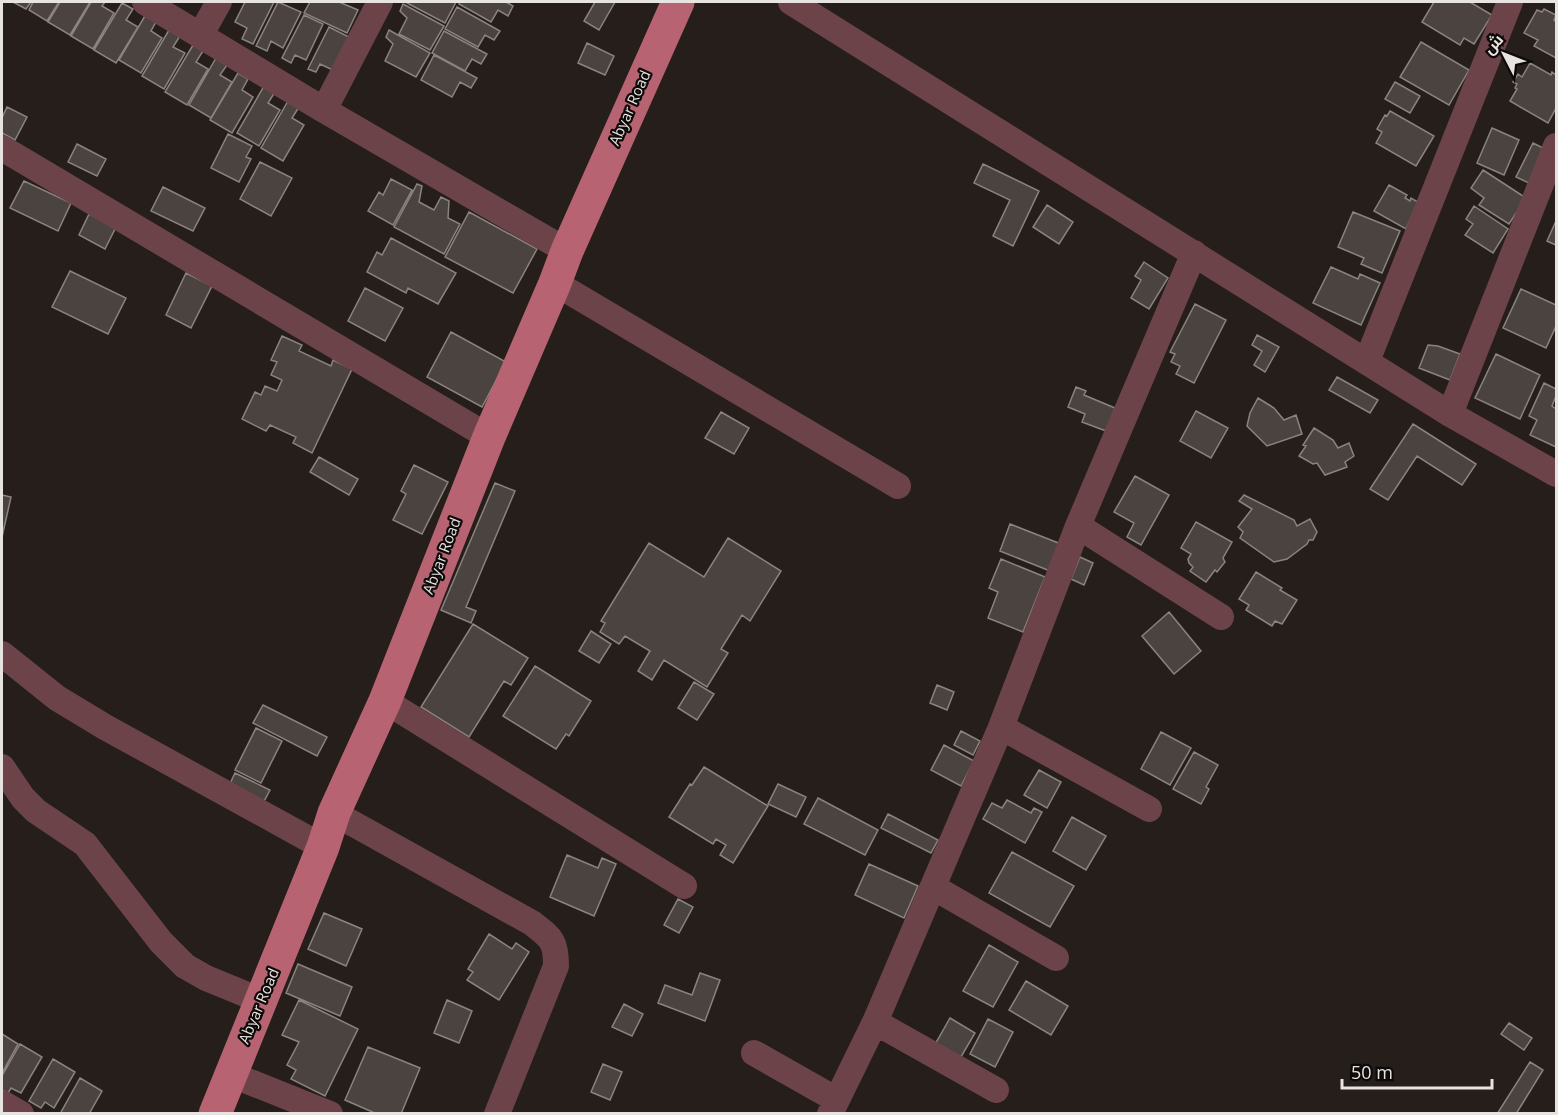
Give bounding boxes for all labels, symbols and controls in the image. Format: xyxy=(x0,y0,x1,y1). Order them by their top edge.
north arrow xyxy=(1474,24,1534,84)
text: ش xyxy=(1478,29,1508,59)
street label: Abyar Road xyxy=(604,67,655,148)
street label: Abyar Road xyxy=(417,515,465,597)
street label: Abyar Road xyxy=(233,965,283,1046)
scale bar xyxy=(1342,1052,1492,1090)
text: 50 m xyxy=(1351,1060,1393,1084)

